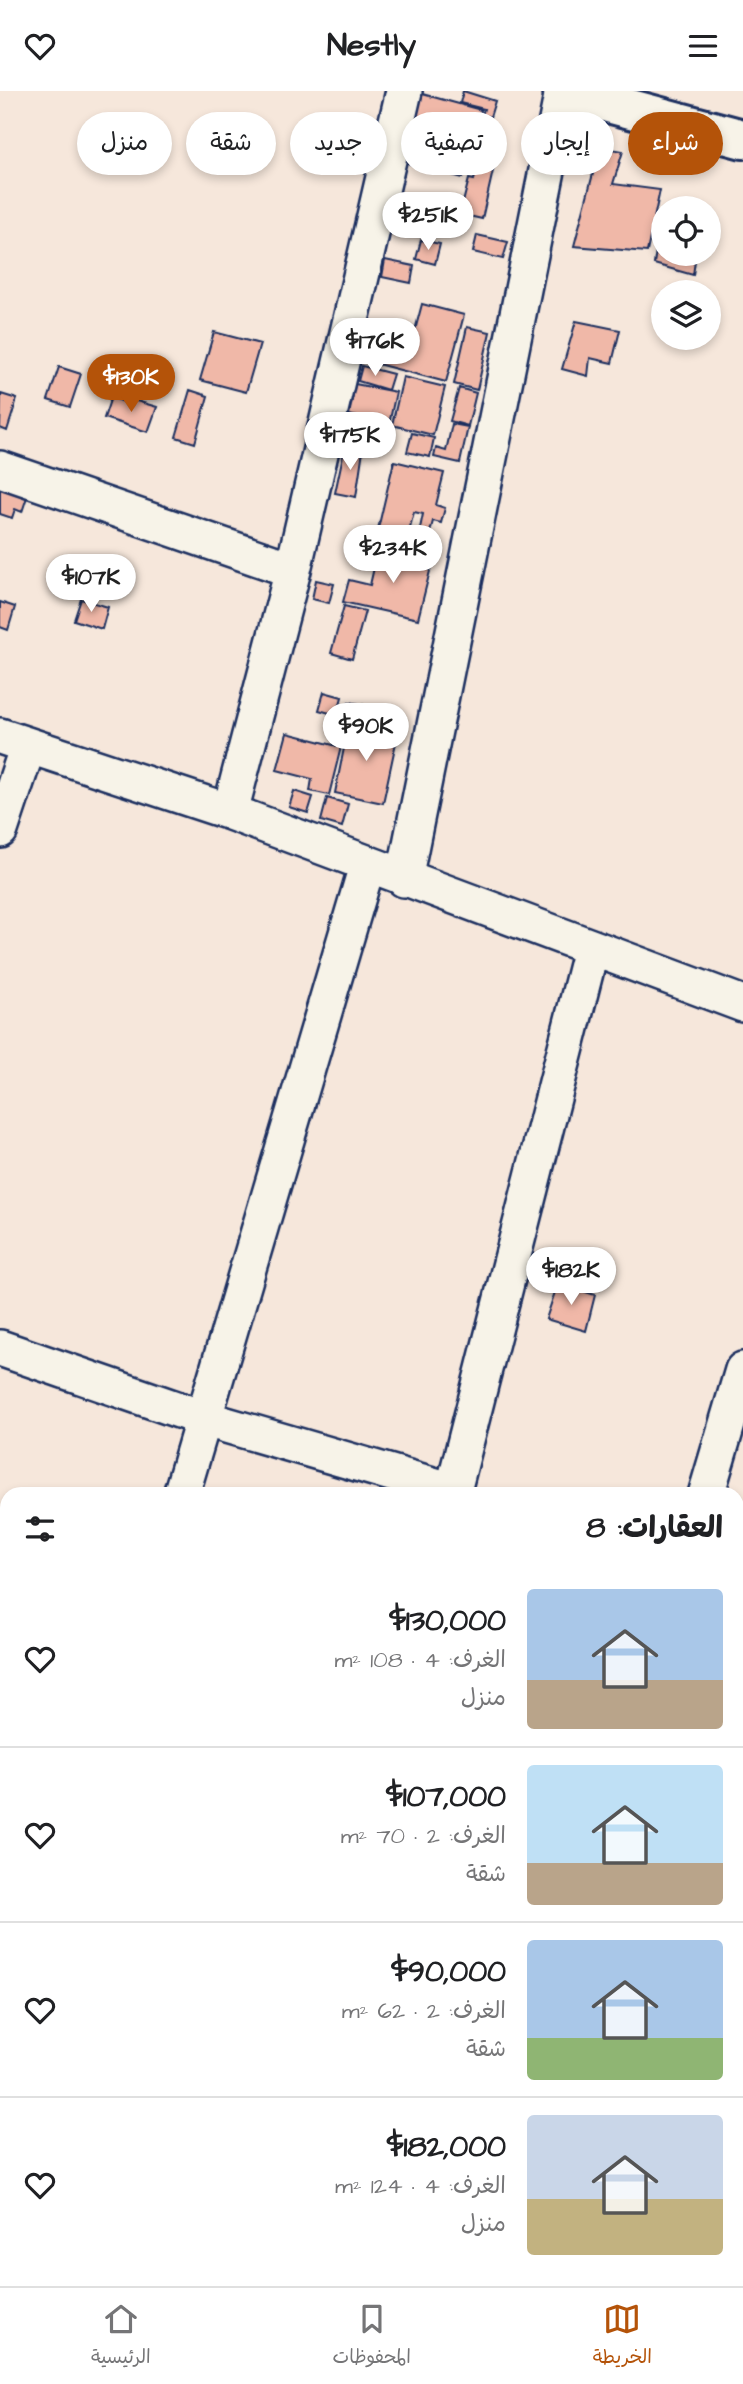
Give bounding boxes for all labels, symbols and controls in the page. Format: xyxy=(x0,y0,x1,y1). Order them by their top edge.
text: Nestly xyxy=(327,23,416,68)
icon: heart xyxy=(21,27,59,65)
icon: menu xyxy=(684,27,722,65)
chip: منزل xyxy=(77,112,172,175)
chip: شقة xyxy=(186,112,276,175)
chip: جديد xyxy=(290,112,387,175)
chip: تصفية xyxy=(401,112,507,175)
chip: إيجار xyxy=(521,112,614,175)
chip: شراء xyxy=(628,112,723,175)
pin: $251K xyxy=(379,193,477,252)
map controls xyxy=(651,196,721,350)
button: locate xyxy=(651,196,721,266)
text: $251K xyxy=(398,199,458,231)
button: layers xyxy=(651,280,721,350)
pin: $176K xyxy=(326,319,424,378)
text: $176K xyxy=(346,325,404,357)
pin: $130K xyxy=(82,355,180,414)
text: $130K xyxy=(103,361,159,393)
pin: $175K xyxy=(301,413,399,472)
text: $175K xyxy=(320,419,380,451)
pin: $234K xyxy=(344,525,442,585)
text: $234K xyxy=(359,532,427,564)
pin: $107K xyxy=(42,554,140,614)
text: $107K xyxy=(62,561,120,593)
pin: $90K xyxy=(325,703,407,763)
text: $90K xyxy=(339,710,393,742)
pin: $182K xyxy=(522,1247,620,1307)
text: $182K xyxy=(542,1254,600,1286)
text: العقارات: 8 xyxy=(586,1507,723,1549)
icon: filters xyxy=(21,1510,59,1548)
text: $130,000 xyxy=(389,1600,506,1642)
icon: home xyxy=(583,1617,667,1701)
icon: heart xyxy=(21,1640,59,1678)
text: الغرف: 4 · 108 m² xyxy=(334,1644,506,1676)
text: منزل xyxy=(461,1682,506,1714)
text: $107,000 xyxy=(386,1776,506,1818)
icon: home xyxy=(583,1793,667,1877)
icon: heart xyxy=(21,1816,59,1854)
text: الغرف: 2 · 70 m² xyxy=(341,1820,506,1852)
text: شقة xyxy=(466,1858,506,1890)
text: $90,000 xyxy=(391,1951,506,1993)
icon: home xyxy=(583,1968,667,2052)
icon: heart xyxy=(21,1991,59,2029)
text: الغرف: 2 · 62 m² xyxy=(342,1995,506,2027)
text: شقة xyxy=(466,2033,506,2065)
text: $182,000 xyxy=(387,2126,506,2168)
icon: home xyxy=(583,2143,667,2227)
icon: heart xyxy=(21,2166,59,2204)
text: الغرف: 4 · 124 m² xyxy=(335,2170,506,2202)
text: منزل xyxy=(461,2208,506,2240)
tab: الرئيسية xyxy=(91,2300,151,2373)
tab: المحفوظات xyxy=(333,2300,411,2373)
tab: الخريطة xyxy=(593,2300,652,2373)

